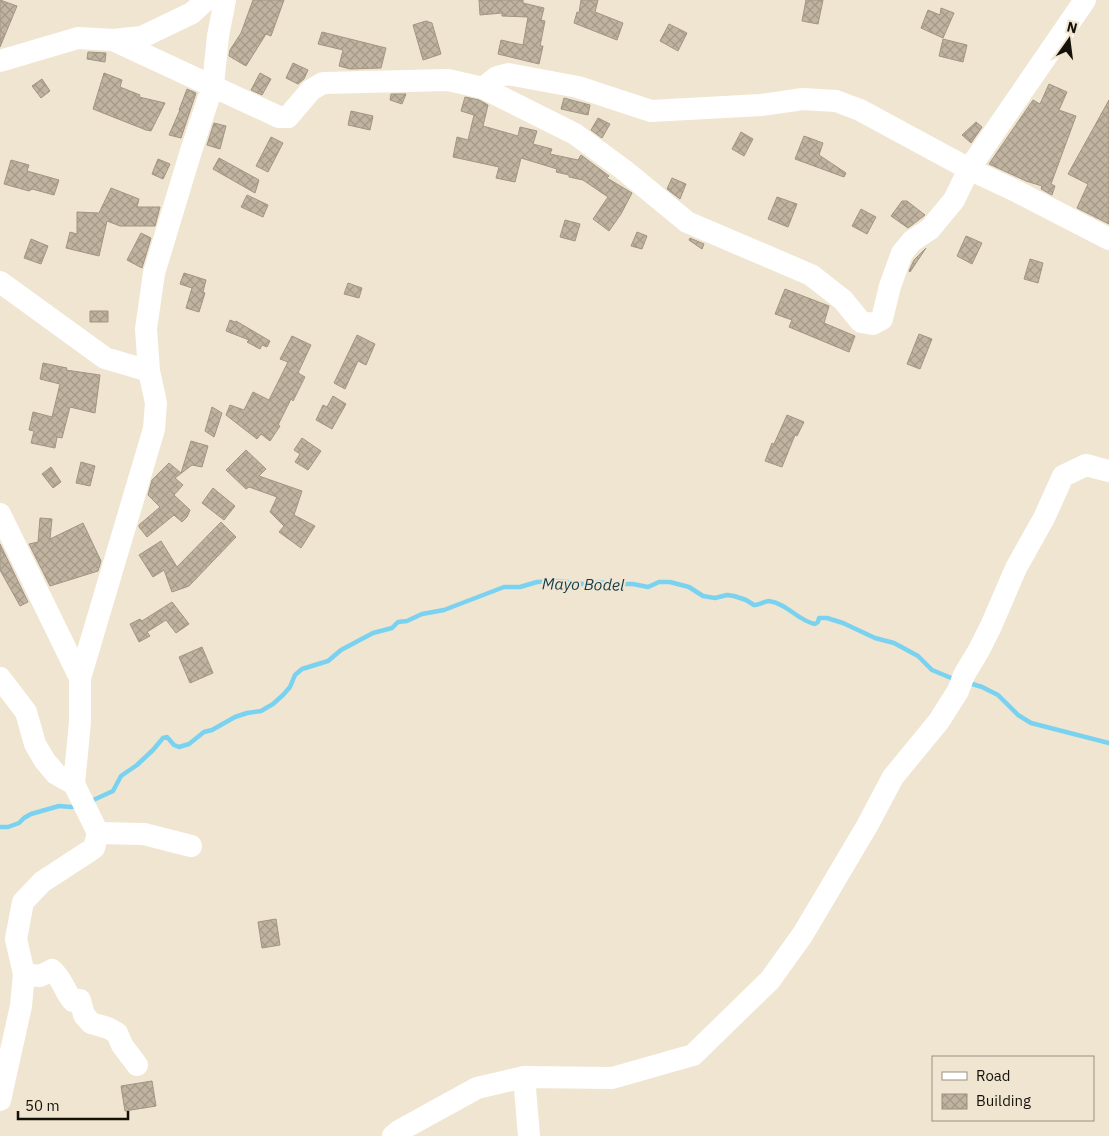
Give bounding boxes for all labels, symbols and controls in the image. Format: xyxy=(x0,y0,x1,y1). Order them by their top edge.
north arrow xyxy=(1044,15,1094,65)
text: N xyxy=(1065,17,1079,37)
water label: Mayo Bodel xyxy=(542,573,625,595)
legend xyxy=(932,1056,1094,1121)
text: Road xyxy=(976,1066,1011,1085)
scale bar xyxy=(18,1088,128,1120)
text: Building xyxy=(976,1091,1031,1110)
text: 50 m xyxy=(25,1096,60,1115)

